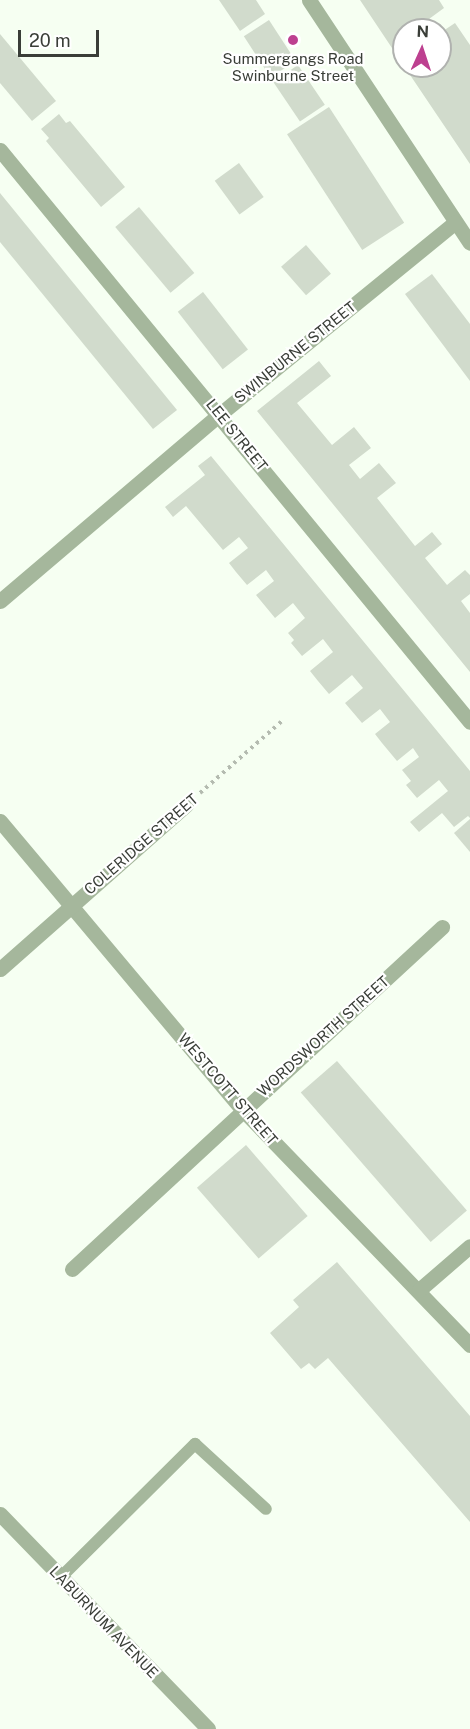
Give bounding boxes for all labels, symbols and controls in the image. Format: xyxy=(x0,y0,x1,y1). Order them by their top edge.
scale bar xyxy=(21,18,102,56)
north arrow xyxy=(392,18,452,78)
text: N xyxy=(416,22,430,41)
text: 20 m xyxy=(29,30,71,51)
marker: Summergangs Road Swinburne Street xyxy=(286,33,300,47)
place label: Summergangs Road Swinburne Street xyxy=(223,49,363,84)
street label: SWINBURNE STREET xyxy=(231,297,359,407)
street label: LEE STREET xyxy=(202,395,272,475)
street label: COLERIDGE STREET xyxy=(80,790,202,898)
street label: WORDSWORTH STREET xyxy=(253,972,393,1100)
street label: WESTCOTT STREET xyxy=(175,1029,281,1149)
street label: LABURNUM AVENUE xyxy=(46,1562,162,1682)

